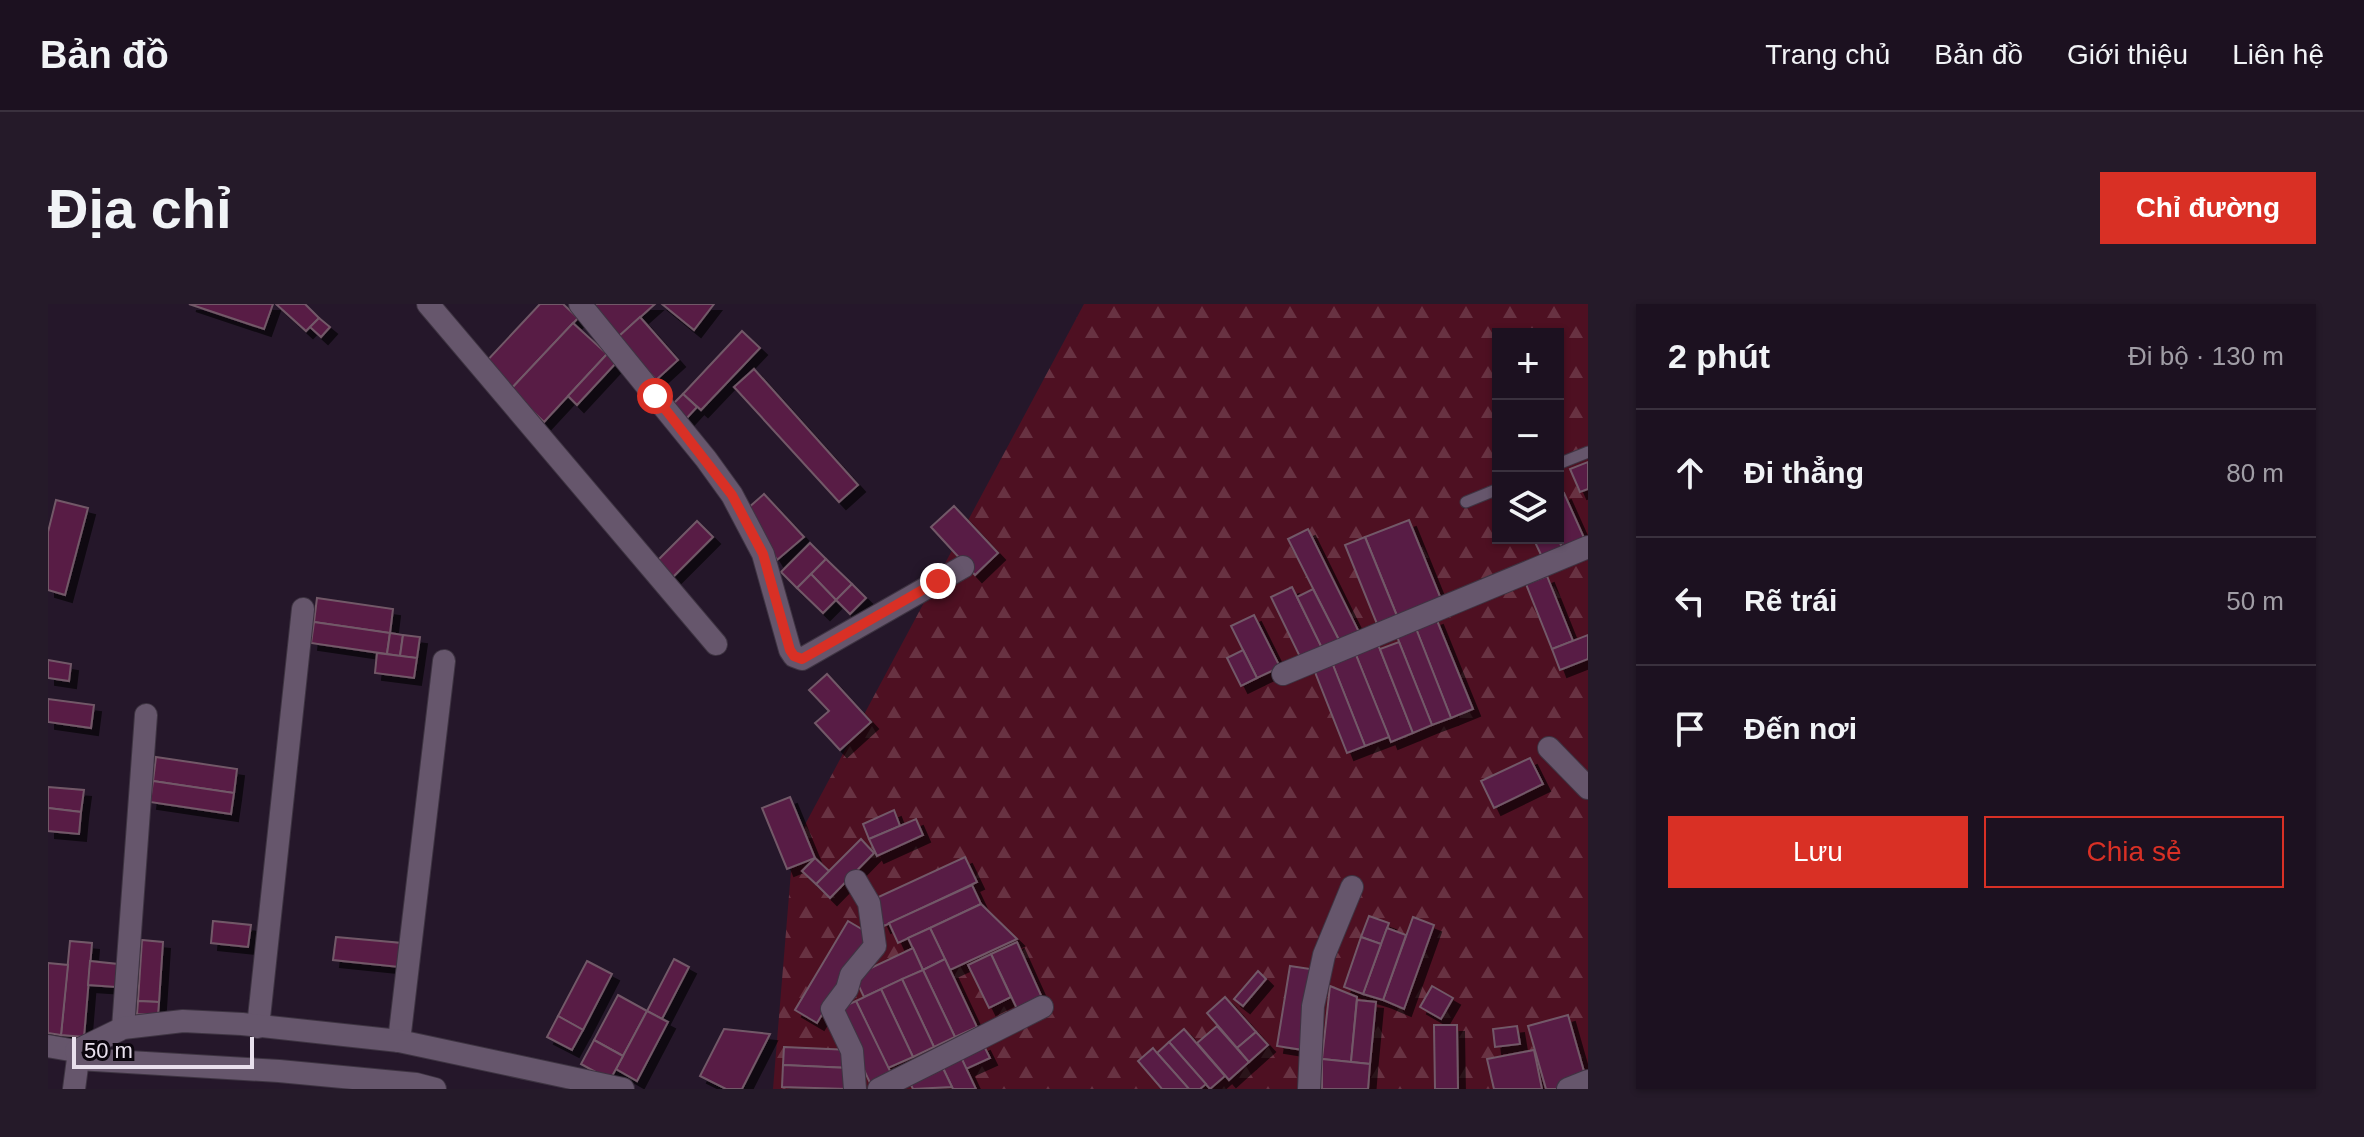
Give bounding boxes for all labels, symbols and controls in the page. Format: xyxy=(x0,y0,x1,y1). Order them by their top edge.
text: Bản đồ xyxy=(40,34,169,76)
text: Trang chủ xyxy=(1765,39,1890,70)
text: Bản đồ xyxy=(1934,39,2023,70)
text: Giới thiệu xyxy=(2067,39,2188,70)
text: Liên hệ xyxy=(2232,39,2324,70)
button: Chỉ đường xyxy=(2100,172,2316,244)
text: Địa chỉ xyxy=(48,177,232,240)
map controls xyxy=(1492,328,1564,544)
button: + xyxy=(1492,328,1564,400)
text: 2 phút xyxy=(1668,337,1770,375)
text: Đi bộ · 130 m xyxy=(2128,341,2284,371)
route start xyxy=(637,378,673,414)
button: − xyxy=(1492,400,1564,472)
icon: ahead xyxy=(1668,451,1712,495)
text: Đi thẳng xyxy=(1744,456,1864,489)
text: 80 m xyxy=(2226,458,2284,488)
button: layers xyxy=(1492,472,1564,544)
route end xyxy=(920,563,956,599)
icon: left xyxy=(1668,579,1712,623)
text: Rẽ trái xyxy=(1744,584,1837,617)
text: 50 m xyxy=(2226,586,2284,616)
icon: arrive xyxy=(1668,707,1712,751)
text: Đến nơi xyxy=(1744,712,1857,745)
button: Lưu xyxy=(1668,816,1968,888)
button: Chia sẻ xyxy=(1984,816,2284,888)
scale bar xyxy=(72,1033,254,1069)
text: 50 m xyxy=(84,1038,133,1063)

